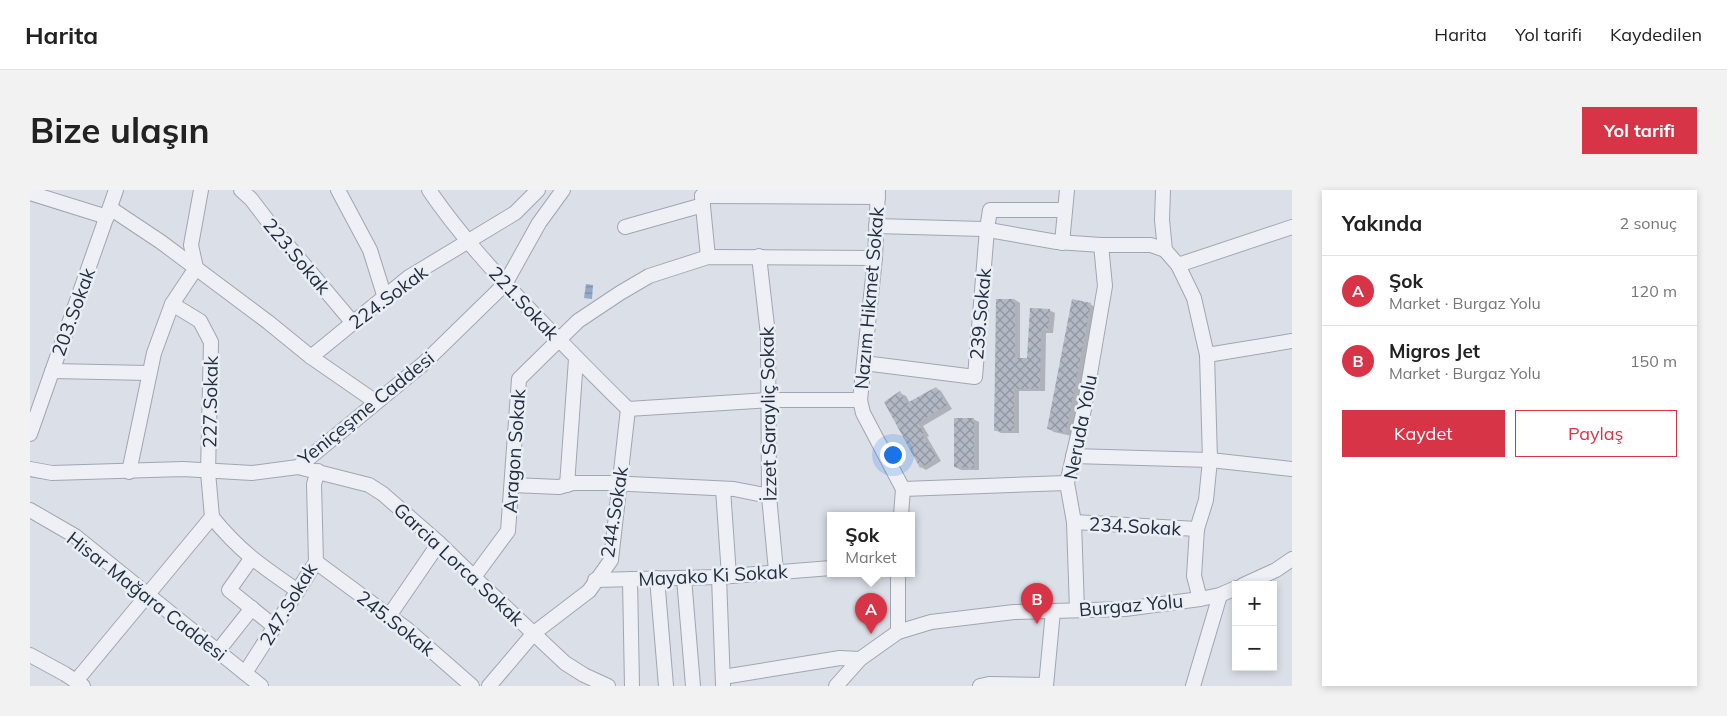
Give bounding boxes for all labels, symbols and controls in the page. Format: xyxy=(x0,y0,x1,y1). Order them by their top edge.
text: Harita xyxy=(25,20,98,50)
text: Harita xyxy=(1434,23,1487,46)
text: Yol tarifi xyxy=(1515,23,1582,46)
text: Kaydedilen xyxy=(1610,23,1702,46)
button: Yol tarifi xyxy=(1582,107,1697,154)
text: Bize ulaşın xyxy=(30,108,210,152)
street label: Nazım Hikmet Sokak xyxy=(849,206,889,390)
text: Yakında xyxy=(1342,210,1422,236)
street label: 223.Sokak xyxy=(258,213,336,299)
text: 2 sonuç xyxy=(1620,213,1677,233)
street label: 224.Sokak xyxy=(344,260,432,334)
street label: 221.Sokak xyxy=(484,261,564,345)
street label: 203.Sokak xyxy=(46,264,100,359)
street label: 239.Sokak xyxy=(964,267,996,361)
text: Şok xyxy=(1389,269,1423,293)
text: A xyxy=(1352,281,1364,301)
text: 120 m xyxy=(1630,281,1677,301)
text: Market · Burgaz Yolu xyxy=(1389,293,1541,313)
street label: İzzet Sarayliç Sokak xyxy=(754,326,782,502)
text: Migros Jet xyxy=(1389,339,1480,363)
street label: Yeniçeşme Caddesi xyxy=(292,346,439,471)
text: B xyxy=(1352,351,1364,371)
text: 150 m xyxy=(1630,351,1677,371)
street label: 227.Sokak xyxy=(197,355,223,448)
text: Market · Burgaz Yolu xyxy=(1389,363,1541,383)
street label: Neruda Yolu xyxy=(1058,372,1102,482)
street label: Aragon Sokak xyxy=(498,388,530,514)
button: Kaydet xyxy=(1342,410,1505,457)
button: Paylaş xyxy=(1515,410,1677,457)
your location xyxy=(880,442,906,468)
street label: 244.Sokak xyxy=(595,464,633,559)
street label: Garcia Lorca Sokak xyxy=(389,497,529,631)
popup xyxy=(827,512,915,577)
street label: 234.Sokak xyxy=(1088,512,1182,540)
text: Şok xyxy=(845,523,879,547)
street label: Hisar Mağara Caddesi xyxy=(62,526,232,666)
text: Market xyxy=(845,547,897,567)
street label: 247.Sokak xyxy=(254,558,322,650)
street label: Mayako Ki Sokak xyxy=(638,559,788,591)
map controls xyxy=(1232,581,1277,671)
button: + xyxy=(1232,581,1277,626)
pin: B xyxy=(1021,583,1053,624)
street label: 245.Sokak xyxy=(352,585,440,661)
street label: Burgaz Yolu xyxy=(1078,588,1184,622)
pin: A xyxy=(855,593,887,634)
button: − xyxy=(1232,626,1277,671)

